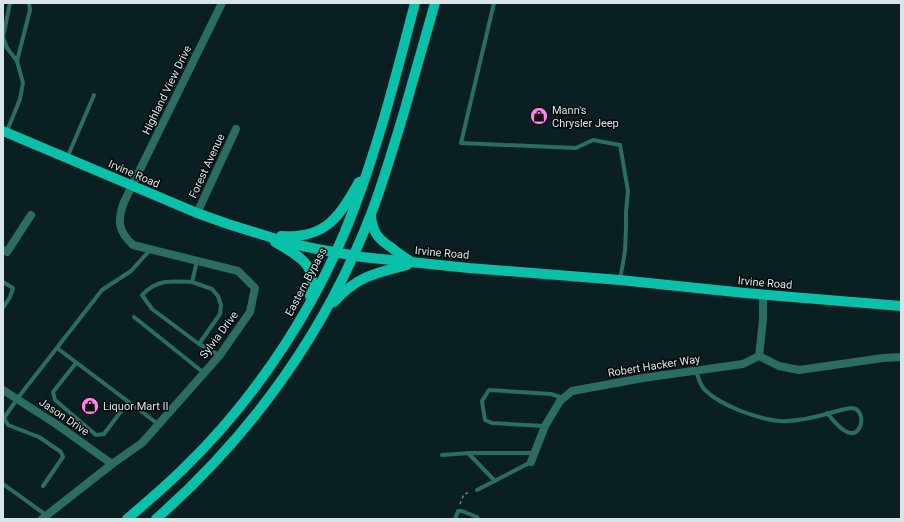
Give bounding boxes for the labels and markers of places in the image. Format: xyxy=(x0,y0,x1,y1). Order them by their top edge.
place label: Mann's Chrysler Jeep xyxy=(552,104,619,130)
shop icon: Mann's Chrysler Jeep xyxy=(529,106,549,126)
shop icon: Liquor Mart II xyxy=(80,396,100,416)
place label: Liquor Mart II xyxy=(103,400,169,413)

